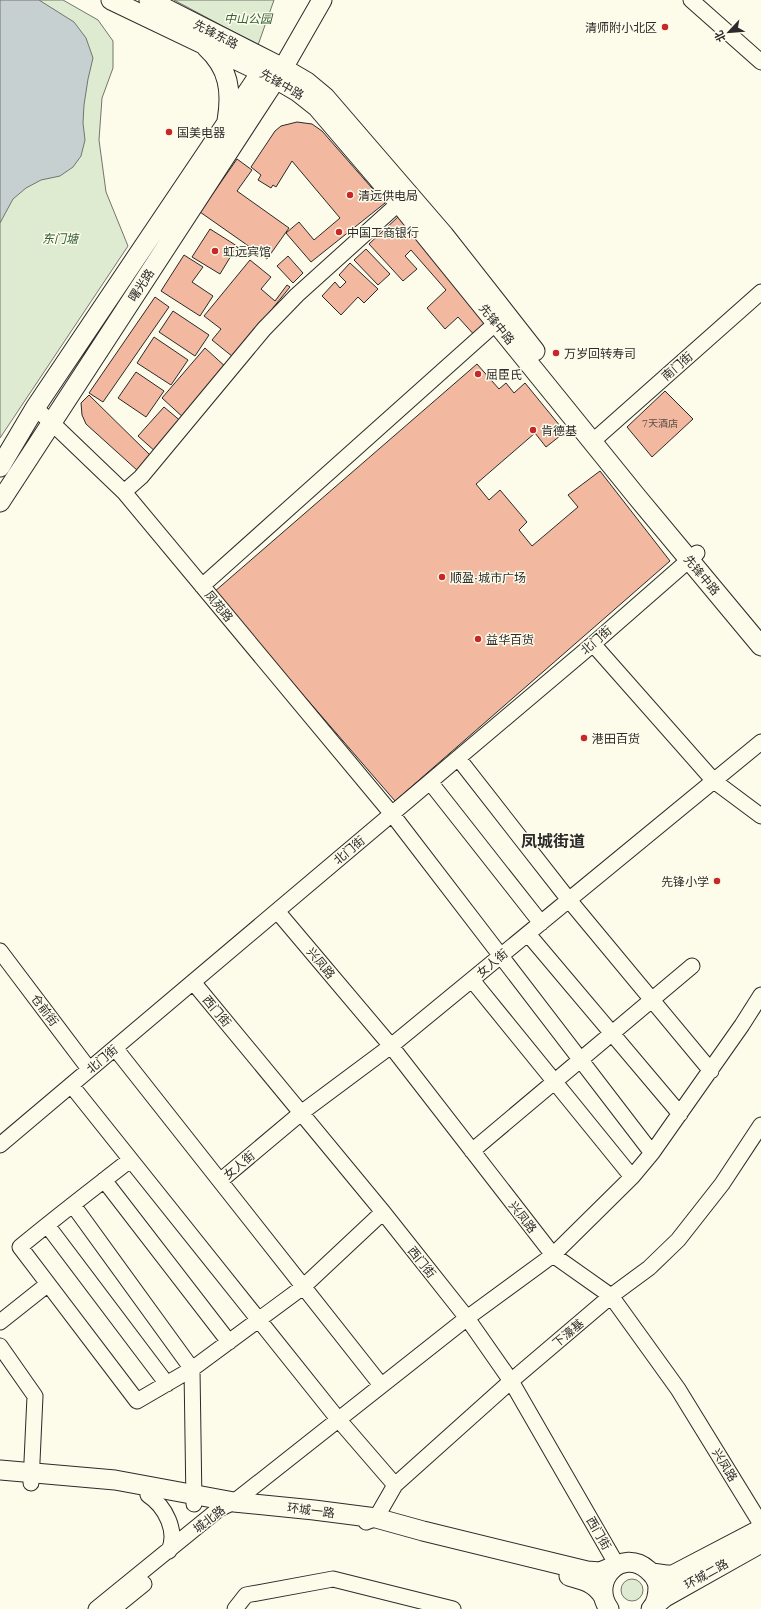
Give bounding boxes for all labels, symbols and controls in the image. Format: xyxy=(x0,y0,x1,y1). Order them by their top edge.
park label: 中山公园 xyxy=(224,11,274,26)
north arrow xyxy=(709,12,749,52)
street label: 先锋东路 xyxy=(191,16,241,52)
place label: 清师附小北区 xyxy=(585,20,657,35)
marker: 清师附小北区 xyxy=(660,22,670,32)
text: 北 xyxy=(711,28,729,44)
street label: 先锋中路 xyxy=(257,66,307,102)
place label: 国美电器 xyxy=(177,125,225,140)
marker: 国美电器 xyxy=(164,127,174,137)
place label: 清远供电局 xyxy=(358,188,418,203)
marker: 清远供电局 xyxy=(345,190,355,200)
place label: 中国工商银行 xyxy=(347,225,419,240)
marker: 中国工商银行 xyxy=(334,227,344,237)
park label: 东门塘 xyxy=(42,231,80,246)
place label: 虹远宾馆 xyxy=(223,244,271,259)
marker: 虹远宾馆 xyxy=(210,246,220,256)
street label: 曙光路 xyxy=(125,266,157,304)
street label: 先锋中路 xyxy=(476,301,518,347)
place label: 万岁回转寿司 xyxy=(564,346,636,361)
marker: 万岁回转寿司 xyxy=(551,348,561,358)
street label: 南门街 xyxy=(658,349,696,383)
place label: 屈臣氏 xyxy=(486,367,522,382)
marker: 屈臣氏 xyxy=(473,369,483,379)
house number: 7天酒店 xyxy=(642,417,678,430)
place label: 肯德基 xyxy=(541,423,577,438)
marker: 肯德基 xyxy=(528,425,538,435)
street label: 先锋中路 xyxy=(681,552,723,598)
place label: 顺盈·城市广场 xyxy=(450,570,526,585)
marker: 顺盈·城市广场 xyxy=(437,572,447,582)
street label: 凤苑路 xyxy=(202,587,236,625)
street label: 北门街 xyxy=(577,623,615,657)
place label: 益华百货 xyxy=(486,632,534,647)
marker: 益华百货 xyxy=(473,634,483,644)
place label: 港田百货 xyxy=(592,731,640,746)
marker: 港田百货 xyxy=(579,733,589,743)
district label: 凤城街道 xyxy=(521,831,585,851)
street label: 北门街 xyxy=(330,833,368,867)
place label: 先锋小学 xyxy=(661,874,709,889)
marker: 先锋小学 xyxy=(712,876,722,886)
street label: 兴凤路 xyxy=(304,944,338,982)
street label: 女人街 xyxy=(473,946,511,980)
street label: 仓前街 xyxy=(28,991,62,1029)
street label: 西门街 xyxy=(200,992,234,1030)
street label: 北门街 xyxy=(83,1042,121,1076)
street label: 女人街 xyxy=(220,1148,258,1182)
street label: 兴凤路 xyxy=(506,1198,540,1236)
street label: 西门街 xyxy=(405,1243,439,1281)
street label: 下濠基 xyxy=(549,1316,587,1350)
street label: 兴凤路 xyxy=(709,1446,741,1484)
street label: 环城一路 xyxy=(286,1500,336,1520)
street label: 城北路 xyxy=(190,1502,228,1536)
street label: 西门街 xyxy=(584,1514,614,1552)
street label: 环城二路 xyxy=(681,1556,731,1592)

